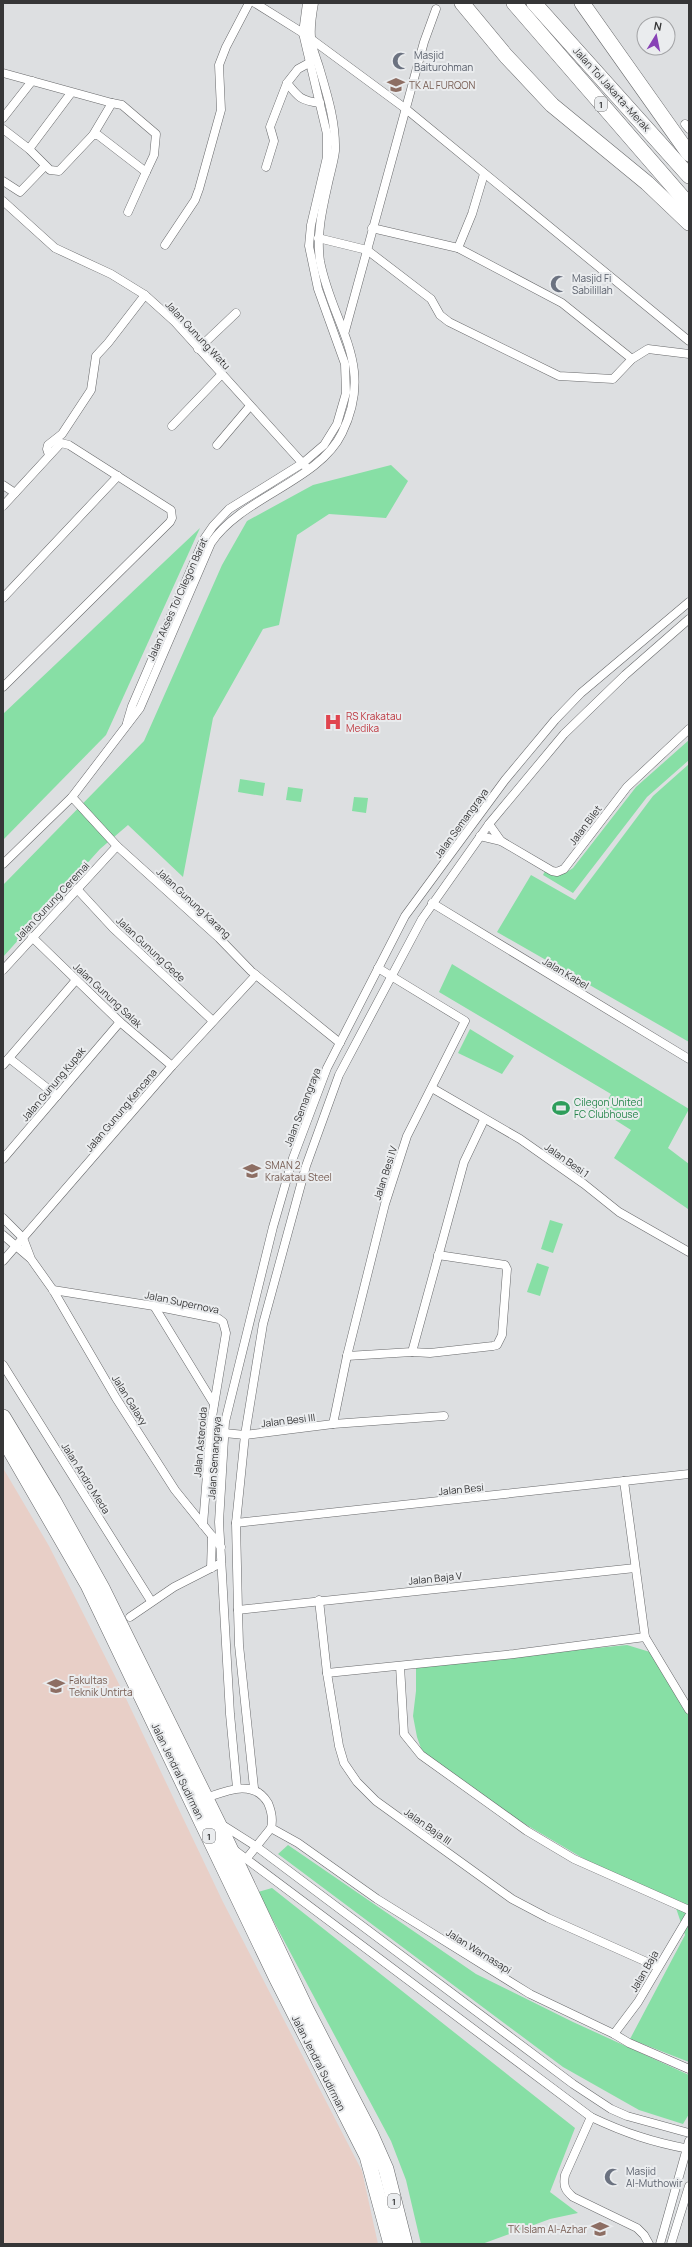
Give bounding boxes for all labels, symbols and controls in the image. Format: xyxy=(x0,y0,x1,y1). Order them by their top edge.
north arrow xyxy=(636,16,676,56)
text: N xyxy=(653,18,663,34)
street label: Jalan Tol Jakarta–Merak xyxy=(570,44,654,135)
place label: Masjid Baiturohman xyxy=(414,48,473,74)
mosque icon: Masjid Baiturohman xyxy=(391,51,411,71)
school or university icon: TK AL FURQON xyxy=(386,75,406,95)
place label: TK AL FURQON xyxy=(409,78,475,92)
road number: 1 xyxy=(595,97,607,111)
place label: Masjid Fi Sabilillah xyxy=(572,271,613,297)
mosque icon: Masjid Fi Sabilillah xyxy=(549,274,569,294)
street label: Jalan Gunung Watu xyxy=(162,298,234,372)
street label: Jalan Akses Tol Cilegon Barat xyxy=(144,535,210,663)
place label: RS Krakatau Medika xyxy=(346,709,401,735)
hospital icon: RS Krakatau Medika xyxy=(323,712,343,732)
street label: Jalan Semangraya xyxy=(431,785,491,861)
street label: Jalan Bilet xyxy=(565,802,605,848)
street label: Jalan Gunung Ceremai xyxy=(12,858,92,944)
street label: Jalan Gunung Karang xyxy=(154,865,234,941)
street label: Jalan Gunung Gede xyxy=(114,913,189,985)
street label: Jalan Kabel xyxy=(540,954,592,992)
street label: Jalan Gunung Salak xyxy=(71,959,146,1031)
street label: Jalan Gunung Kupak xyxy=(18,1043,89,1124)
street label: Jalan Gunung Kencana xyxy=(82,1065,160,1155)
street label: Jalan Semangraya xyxy=(281,1066,323,1148)
place label: Cilegon United FC Clubhouse xyxy=(574,1095,642,1121)
sports icon: Cilegon United FC Clubhouse xyxy=(551,1098,571,1118)
street label: Jalan Besi 1 xyxy=(542,1140,592,1180)
street label: Jalan Besi IV xyxy=(370,1144,400,1202)
place label: SMAN 2 Krakatau Steel xyxy=(265,1158,332,1184)
school or university icon: SMAN 2 Krakatau Steel xyxy=(242,1161,262,1181)
street label: Jalan Supernova xyxy=(144,1287,220,1317)
street label: Jalan Galaxy xyxy=(109,1372,151,1429)
street label: Jalan Asteroida xyxy=(190,1406,210,1478)
street label: Jalan Besi III xyxy=(260,1410,316,1430)
street label: Jalan Semangraya xyxy=(204,1416,224,1500)
street label: Jalan Andro Meda xyxy=(59,1440,113,1516)
street label: Jalan Besi xyxy=(438,1480,484,1498)
street label: Jalan Baja V xyxy=(408,1568,462,1588)
place label: Fakultas Teknik Untirta xyxy=(69,1673,133,1699)
school or university icon: Fakultas Teknik Untirta xyxy=(46,1676,66,1696)
street label: Jalan Jendral Sudirman xyxy=(149,1721,207,1821)
street label: Jalan Baja III xyxy=(402,1805,454,1847)
road number: 1 xyxy=(203,1829,215,1843)
street label: Jalan Warnasapi xyxy=(444,1925,514,1977)
street label: Jalan Baja xyxy=(626,1948,662,1994)
street label: Jalan Jendral Sudirman xyxy=(289,2013,349,2113)
place label: Masjid Al-Muthowir xyxy=(626,2164,683,2190)
mosque icon: Masjid Al-Muthowir xyxy=(603,2167,623,2187)
road number: 1 xyxy=(388,2194,400,2208)
school or university icon: TK Islam Al-Azhar xyxy=(590,2219,610,2239)
place label: TK Islam Al-Azhar xyxy=(508,2222,587,2236)

